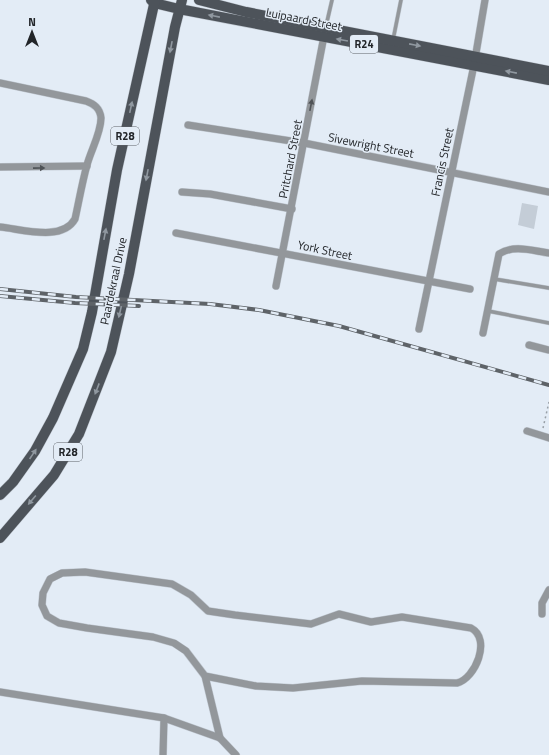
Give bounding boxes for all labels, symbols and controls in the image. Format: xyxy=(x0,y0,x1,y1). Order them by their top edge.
street label: Luipaard Street xyxy=(264,2,344,36)
north arrow xyxy=(12,12,52,52)
one-way arrow xyxy=(208,12,220,18)
text: N xyxy=(28,14,36,30)
road number: R24 xyxy=(350,35,378,53)
one-way arrow xyxy=(336,36,348,42)
one-way arrow xyxy=(168,41,174,54)
one-way arrow xyxy=(409,42,421,48)
one-way arrow xyxy=(505,69,517,75)
one-way arrow xyxy=(308,99,314,111)
one-way arrow xyxy=(129,101,135,113)
street label: Pritchard Street xyxy=(273,117,307,200)
street label: Francis Street xyxy=(425,125,459,198)
road number: R28 xyxy=(111,127,139,145)
street label: Sivewright Street xyxy=(326,127,416,163)
one-way arrow xyxy=(33,164,45,171)
one-way arrow xyxy=(144,169,150,181)
one-way arrow xyxy=(103,228,109,240)
street label: Paardekraal Drive xyxy=(94,235,132,327)
street label: York Street xyxy=(296,235,355,265)
one-way arrow xyxy=(117,306,123,318)
one-way arrow xyxy=(93,383,99,395)
road number: R28 xyxy=(54,443,82,461)
one-way arrow xyxy=(29,448,37,459)
one-way arrow xyxy=(28,495,37,506)

